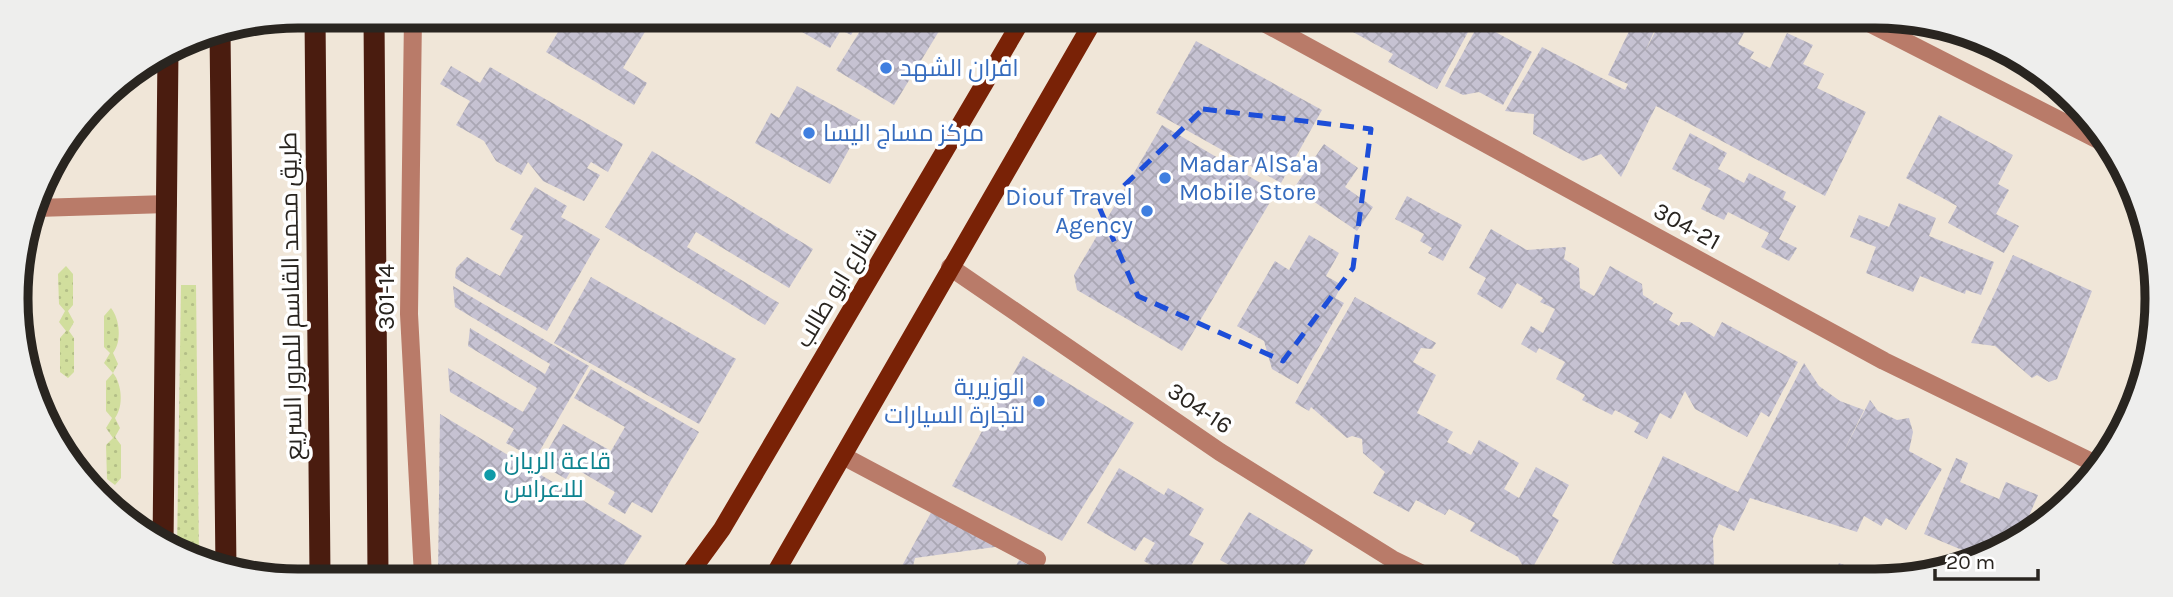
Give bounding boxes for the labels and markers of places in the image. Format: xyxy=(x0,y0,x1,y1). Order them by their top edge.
place label: افران الشهد xyxy=(900,54,1019,82)
marker: افران الشهد xyxy=(878,60,894,76)
place label: مركز مساج اليسا xyxy=(823,119,984,149)
marker: مركز مساج اليسا xyxy=(801,125,817,141)
place label: Madar AlSa'a Mobile Store xyxy=(1179,150,1319,206)
marker: Madar AlSa'a Mobile Store xyxy=(1157,170,1173,186)
place label: Diouf Travel Agency xyxy=(1005,183,1133,239)
marker: Diouf Travel Agency xyxy=(1139,203,1155,219)
place label: الوزيرية لتجارة السيارات xyxy=(884,373,1025,429)
marker: الوزيرية لتجارة السيارات xyxy=(1031,393,1047,409)
place label: قاعة الريان للاعراس xyxy=(504,447,611,503)
marker: قاعة الريان للاعراس xyxy=(482,467,498,483)

